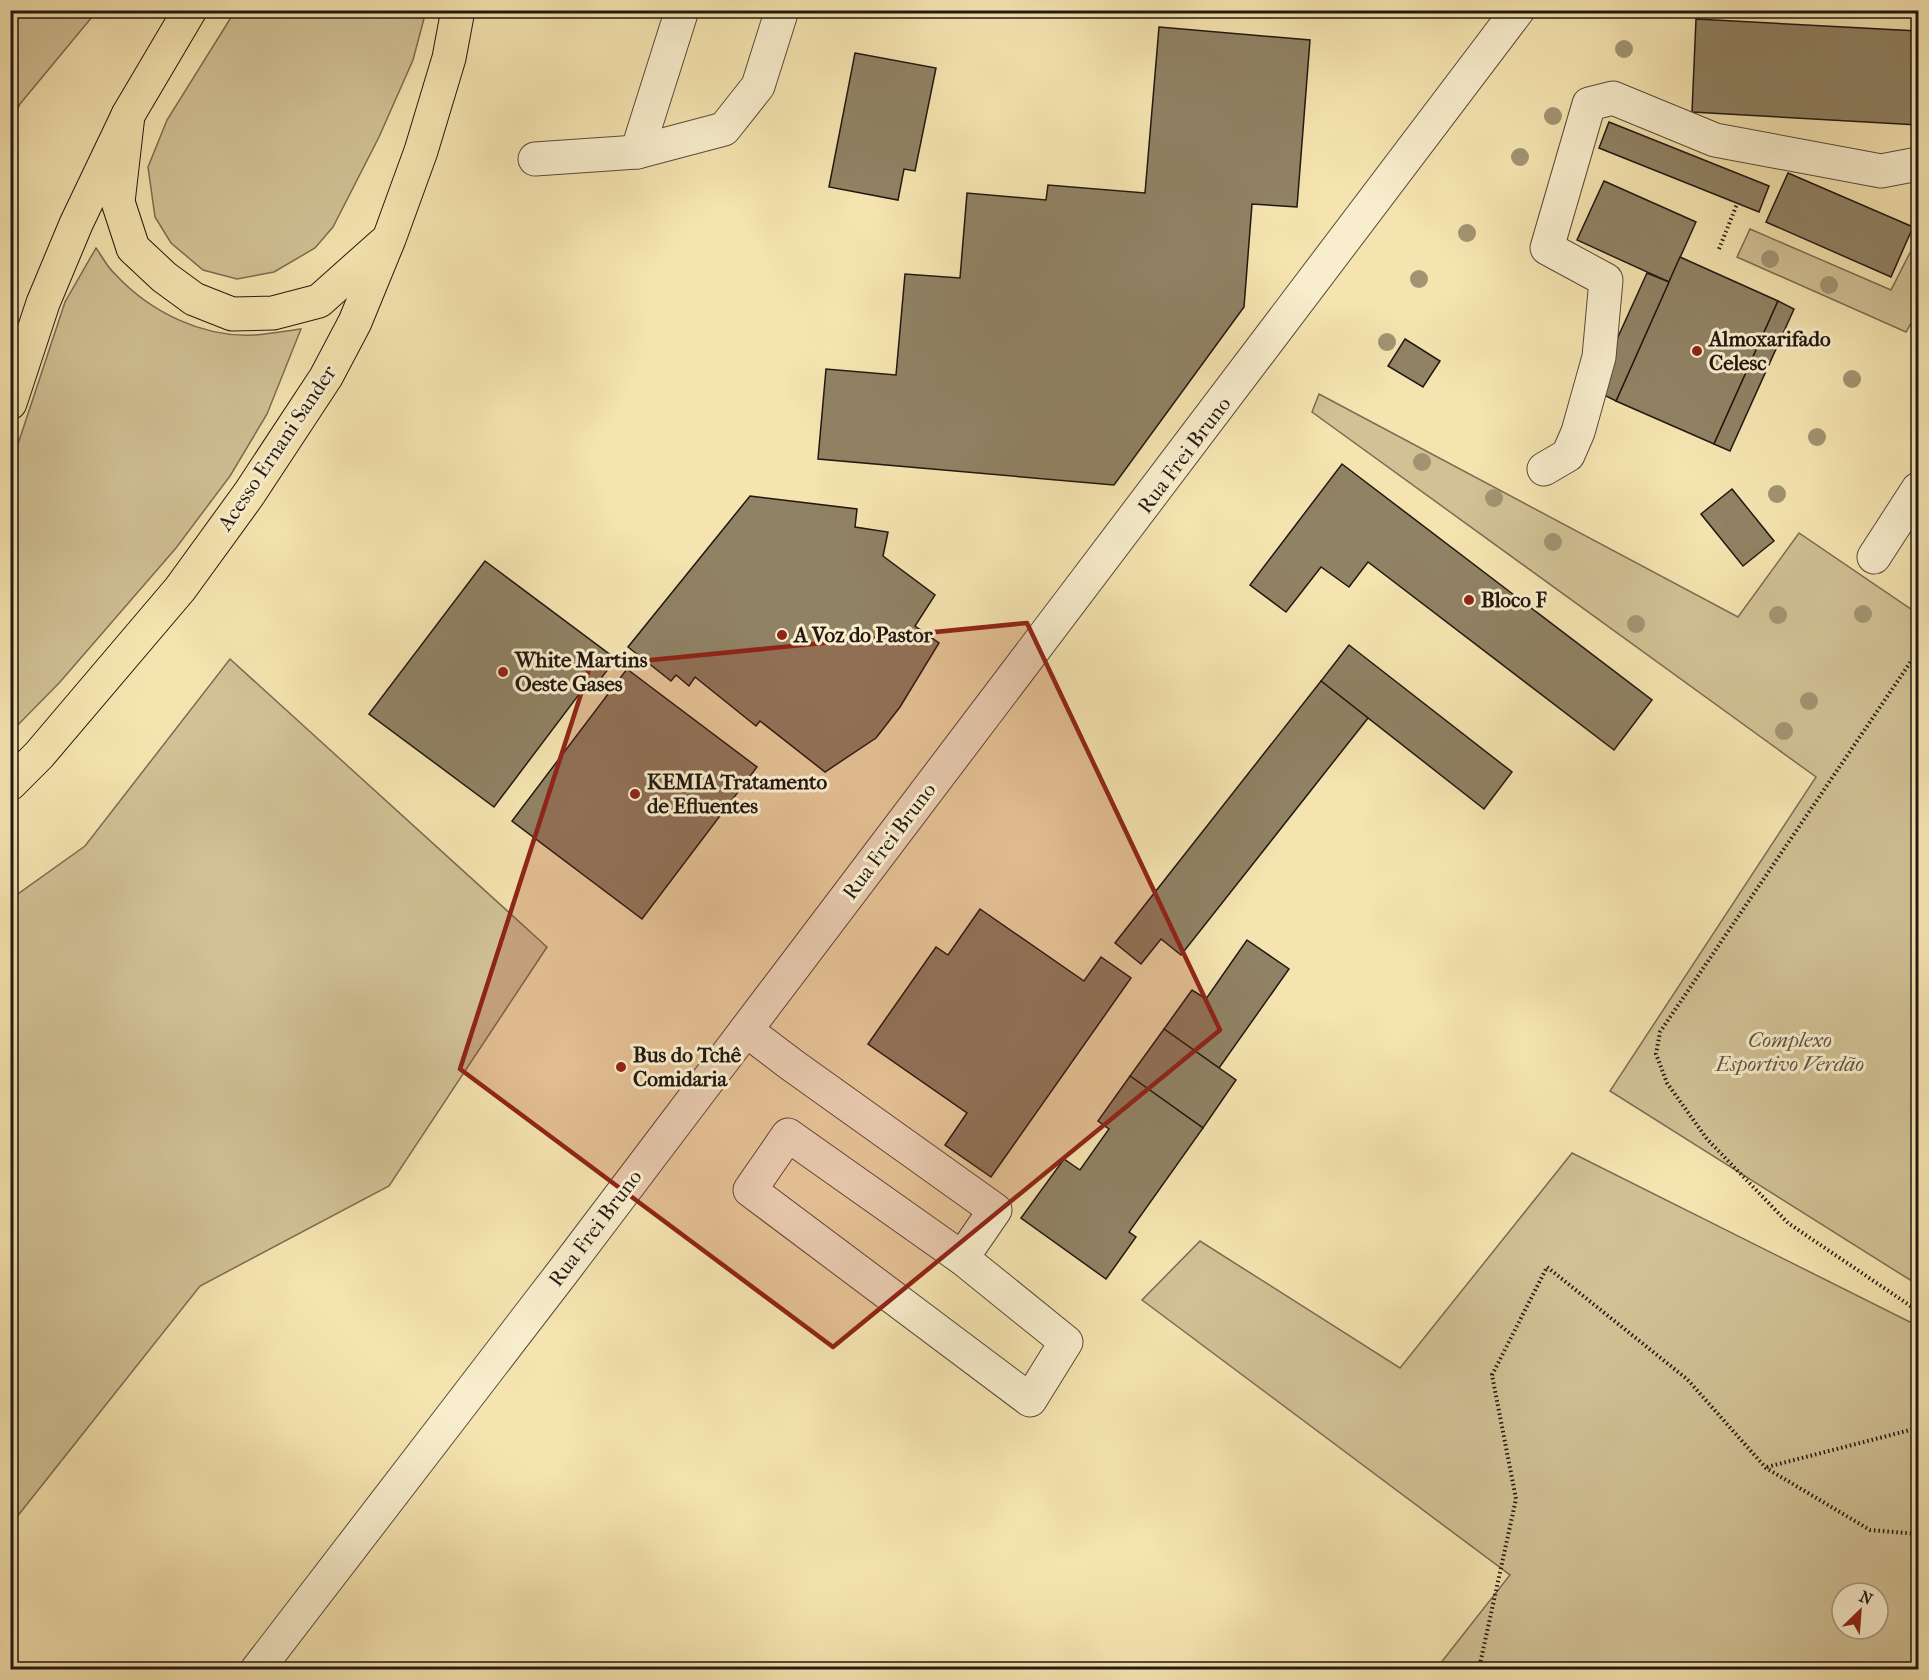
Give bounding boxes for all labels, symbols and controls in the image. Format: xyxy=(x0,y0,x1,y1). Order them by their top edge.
place label: Almoxarifado Celesc xyxy=(1707,327,1831,375)
marker: Almoxarifado Celesc xyxy=(1690,344,1704,358)
street label: Acesso Ernani Sander xyxy=(212,361,341,536)
street label: Rua Frei Bruno xyxy=(1132,392,1236,518)
place label: Bloco F xyxy=(1481,588,1547,612)
marker: Bloco F xyxy=(1462,593,1476,607)
place label: A Voz do Pastor xyxy=(792,623,933,647)
marker: A Voz do Pastor xyxy=(775,628,789,642)
place label: White Martins Oeste Gases xyxy=(514,648,648,696)
marker: White Martins Oeste Gases xyxy=(496,665,510,679)
place label: KEMIA Tratamento de Efluentes xyxy=(647,770,827,818)
street label: Rua Frei Bruno xyxy=(837,778,941,904)
marker: KEMIA Tratamento de Efluentes xyxy=(628,787,642,801)
park label: Complexo Esportivo Verdão xyxy=(1714,1028,1864,1076)
place label: Bus do Tchê Comidaria xyxy=(633,1043,742,1091)
marker: Bus do Tchê Comidaria xyxy=(614,1060,628,1074)
street label: Rua Frei Bruno xyxy=(543,1165,647,1291)
north arrow xyxy=(1830,1581,1890,1641)
text: N xyxy=(1857,1587,1876,1609)

